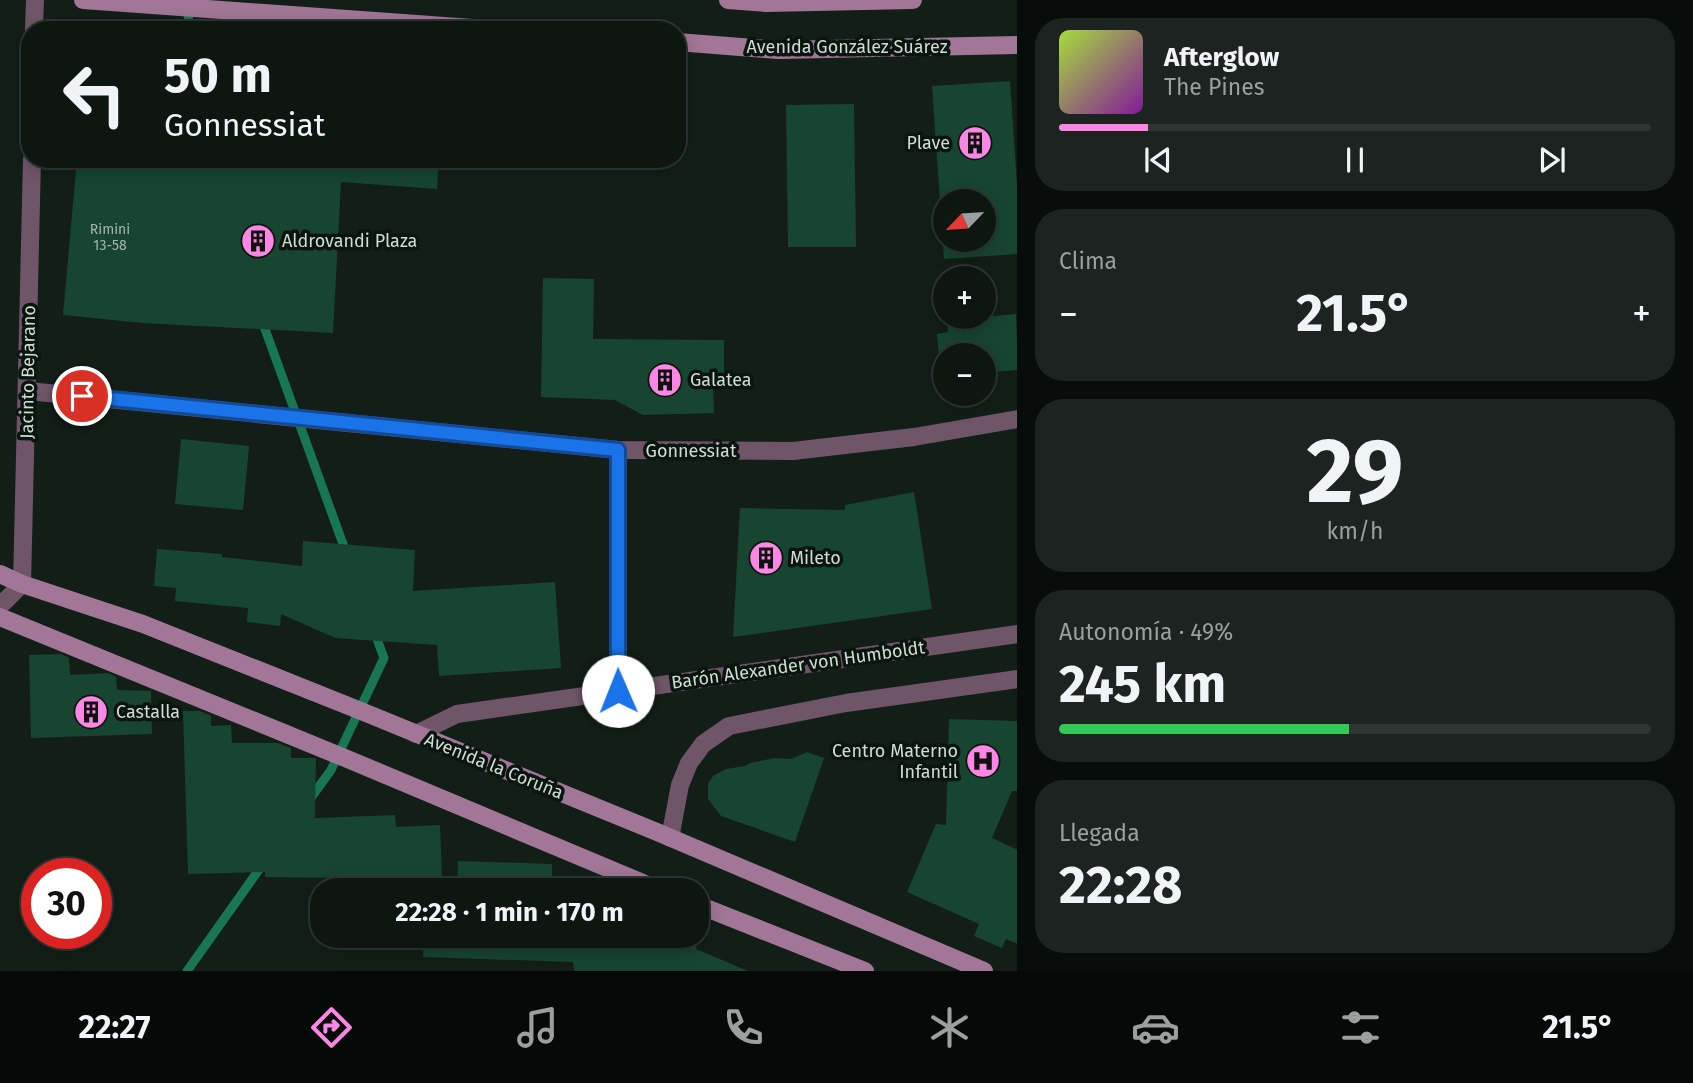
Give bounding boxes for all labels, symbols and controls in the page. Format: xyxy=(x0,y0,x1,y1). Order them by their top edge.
street label: Avenida González Suárez xyxy=(746,36,948,58)
text: Afterglow xyxy=(1164,42,1279,73)
text: 50 m xyxy=(164,46,272,105)
icon: left xyxy=(49,49,140,140)
text: The Pines xyxy=(1164,73,1265,101)
text: Gonnessiat xyxy=(164,106,325,144)
building icon: Plave xyxy=(956,124,994,162)
place label: Plave xyxy=(906,132,950,154)
icon: previous xyxy=(1139,141,1177,179)
icon: pause xyxy=(1336,141,1374,179)
icon: next xyxy=(1533,141,1571,179)
north arrow xyxy=(933,189,996,252)
map controls xyxy=(933,189,996,406)
house number: Rimini 13-58 xyxy=(90,221,130,254)
building icon: Aldrovandi Plaza xyxy=(239,222,277,260)
place label: Aldrovandi Plaza xyxy=(282,230,417,252)
text: Clima xyxy=(1059,247,1117,275)
button: + xyxy=(933,266,996,329)
text: 21.5° xyxy=(1296,282,1414,345)
text: − xyxy=(1059,291,1078,337)
text: + xyxy=(1632,291,1651,337)
street label: Jacinto Bejarano xyxy=(16,305,40,439)
button: − xyxy=(933,343,996,406)
building icon: Galatea xyxy=(646,361,684,399)
pin xyxy=(52,366,112,426)
place label: Galatea xyxy=(690,369,752,391)
icon: arrive xyxy=(63,377,101,415)
text: 29 xyxy=(1306,417,1404,526)
street label: Gonnessiat xyxy=(646,440,737,462)
text: km/h xyxy=(1327,517,1383,545)
building icon: Mileto xyxy=(747,539,785,577)
place label: Mileto xyxy=(790,547,841,569)
text: Autonomía · 49% xyxy=(1059,618,1233,646)
street label: Barón Alexander von Humboldt xyxy=(670,636,927,694)
text: 245 km xyxy=(1059,653,1226,716)
position arrow xyxy=(581,654,655,728)
building icon: Castalla xyxy=(72,693,110,731)
place label: Castalla xyxy=(116,701,180,723)
street label: Avenida la Coruña xyxy=(421,728,567,804)
place label: Centro Materno Infantil xyxy=(832,740,958,783)
hospital icon: Centro Materno Infantil xyxy=(964,742,1002,780)
text: Llegada xyxy=(1059,819,1140,847)
text: 22:28 xyxy=(1059,854,1182,917)
speed limit sign: 30 xyxy=(21,858,112,949)
text: 22:28 · 1 min · 170 m xyxy=(395,897,624,928)
icon: directions xyxy=(307,1003,356,1052)
icon: music xyxy=(513,1003,562,1052)
icon: phone xyxy=(719,1003,768,1052)
icon: climate xyxy=(925,1003,974,1052)
icon: car xyxy=(1131,1003,1180,1052)
icon: filters xyxy=(1336,1003,1385,1052)
text: 22:27 xyxy=(78,1008,150,1046)
text: 21.5° xyxy=(1542,1008,1615,1046)

